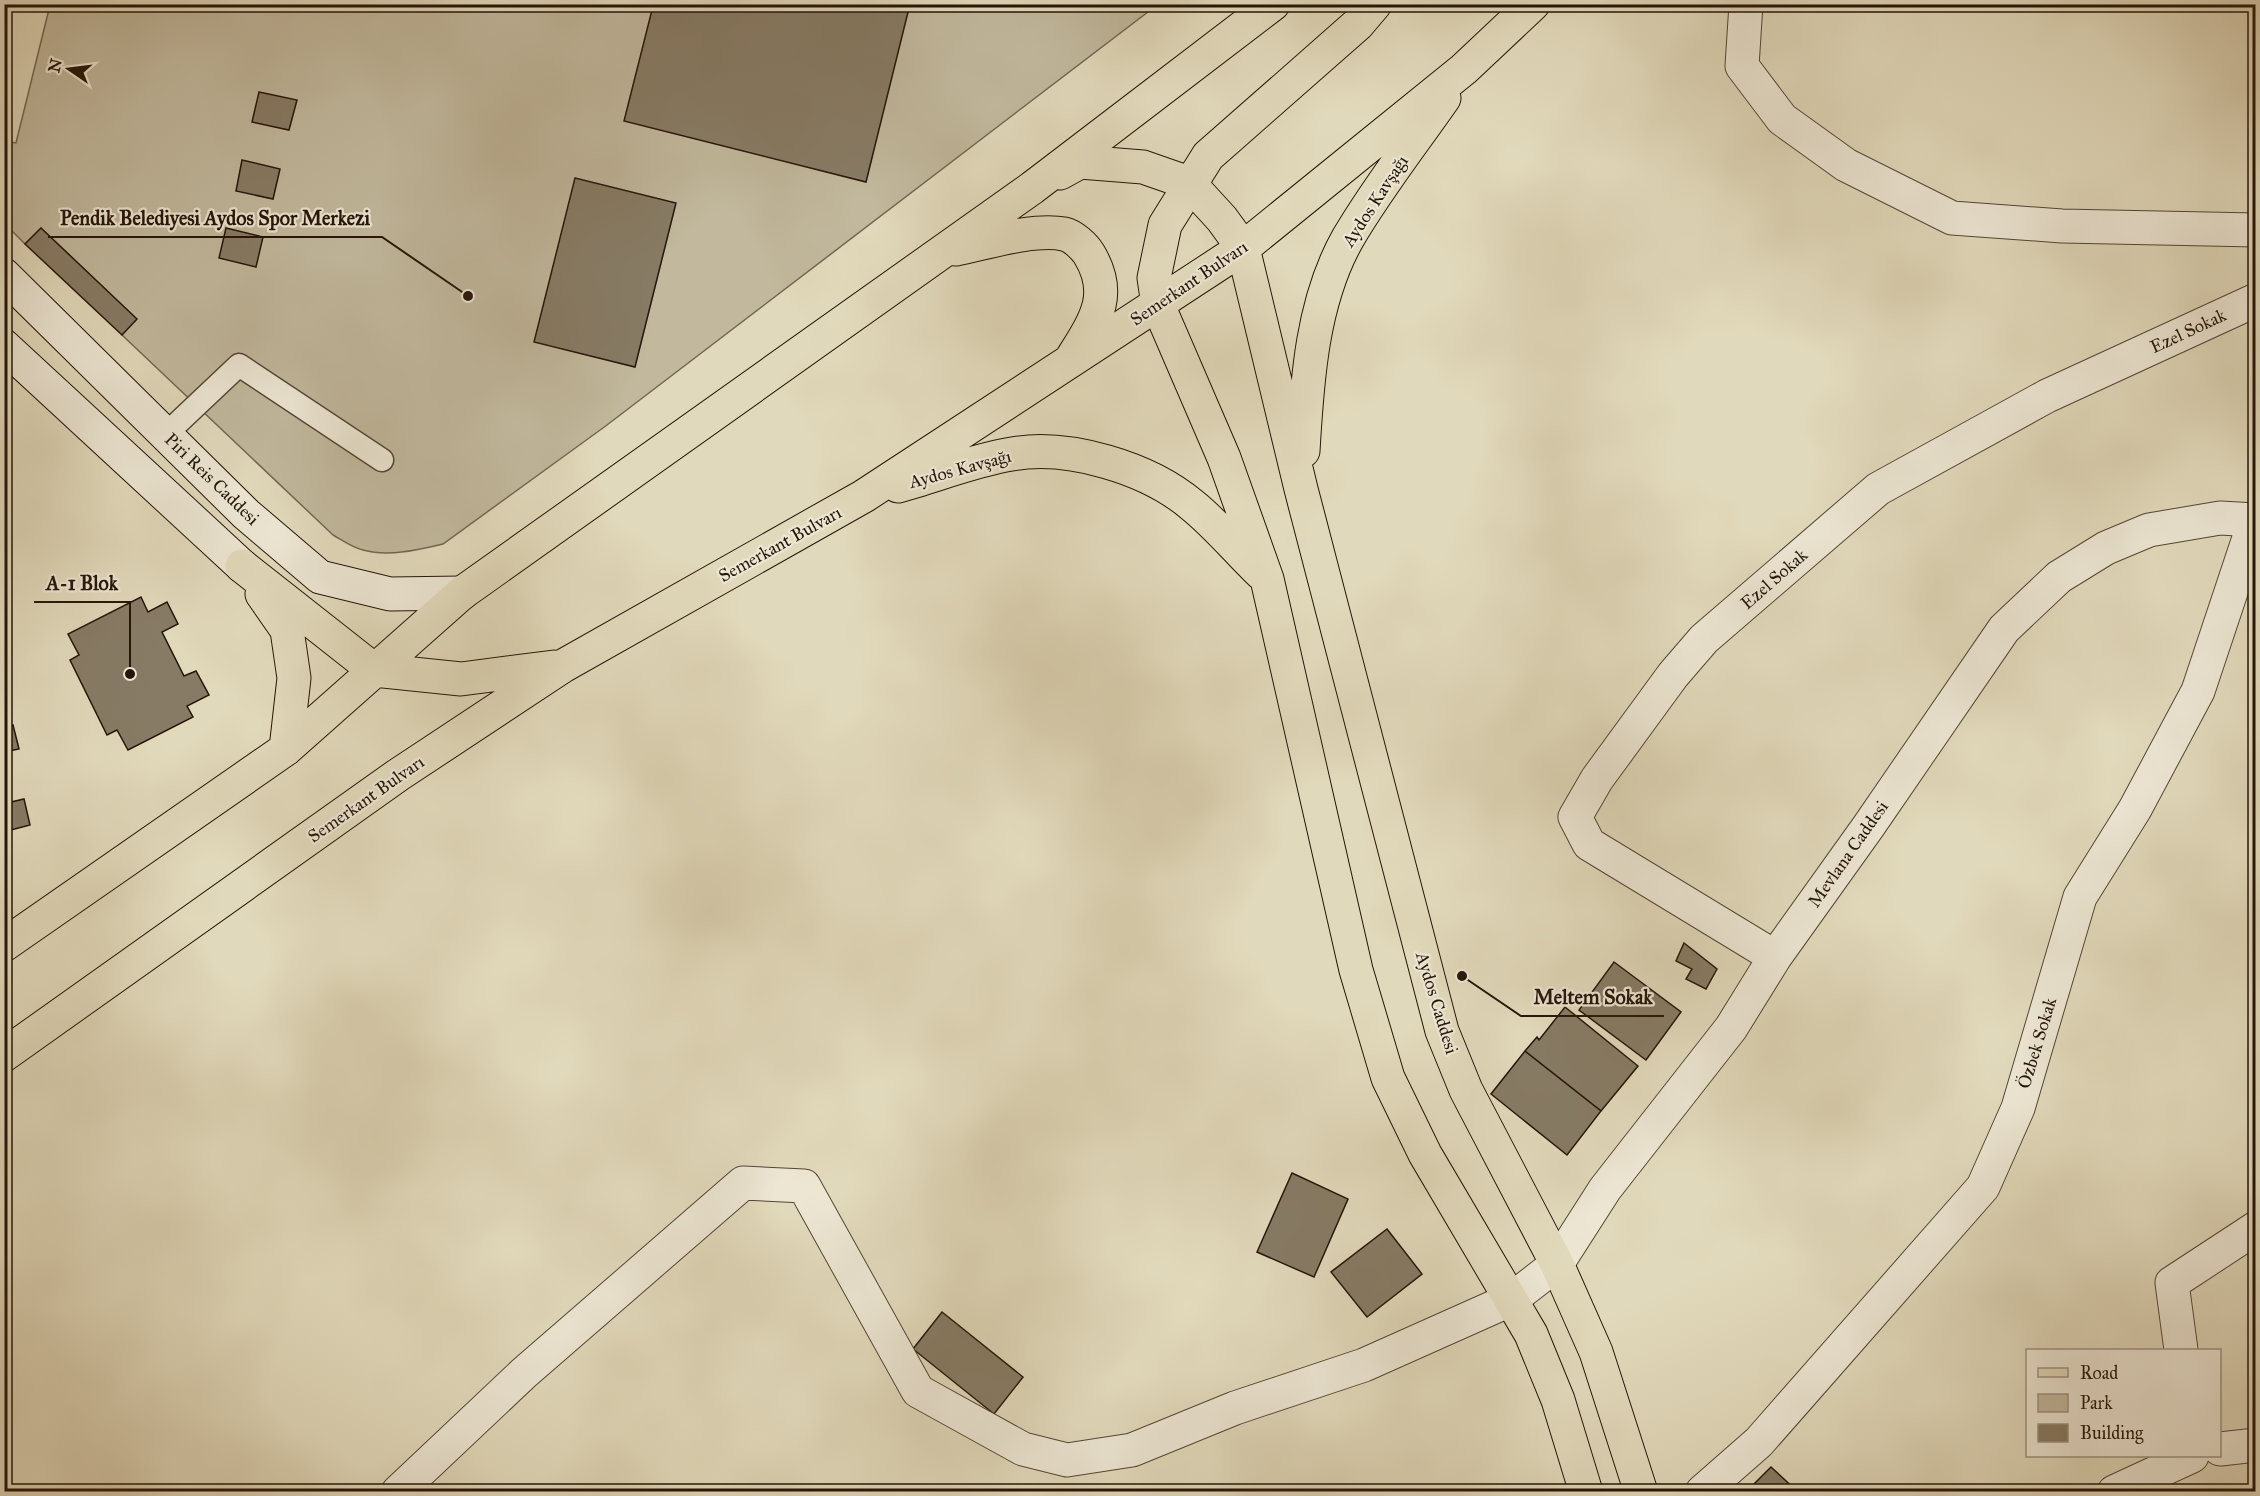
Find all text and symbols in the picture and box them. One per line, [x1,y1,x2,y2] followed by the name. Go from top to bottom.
[39,39,99,99] north arrow
[44,56,66,74] text: N
[1337,151,1414,252] street label: Aydos Kavşağı
[48,199,382,237] callout: Pendik Belediyesi Aydos Spor Merkezi
[60,206,370,231] text: Pendik Belediyesi Aydos Spor Merkezi
[1126,236,1252,330] street label: Semerkant Bulvarı
[2147,304,2230,358] street label: Ezel Sokak
[160,428,264,530] street label: Piri Reis Caddesi
[906,445,1014,494] street label: Aydos Kavşağı
[715,501,845,587] street label: Semerkant Bulvarı
[1736,544,1812,614] street label: Ezel Sokak
[34,564,130,602] callout: A-1 Blok
[44,571,119,595] text: A-1 Blok
[304,751,428,847] street label: Semerkant Bulvarı
[1803,796,1893,912] street label: Mevlana Caddesi
[1411,948,1463,1057] street label: Aydos Caddesi
[1521,978,1664,1016] callout: Meltem Sokak
[1533,985,1653,1009] text: Meltem Sokak
[2012,994,2061,1091] street label: Özbek Sokak
[2026,1349,2221,1457] legend
[2080,1362,2118,1384] text: Road
[2080,1392,2113,1414] text: Park
[2080,1422,2144,1445] text: Building

